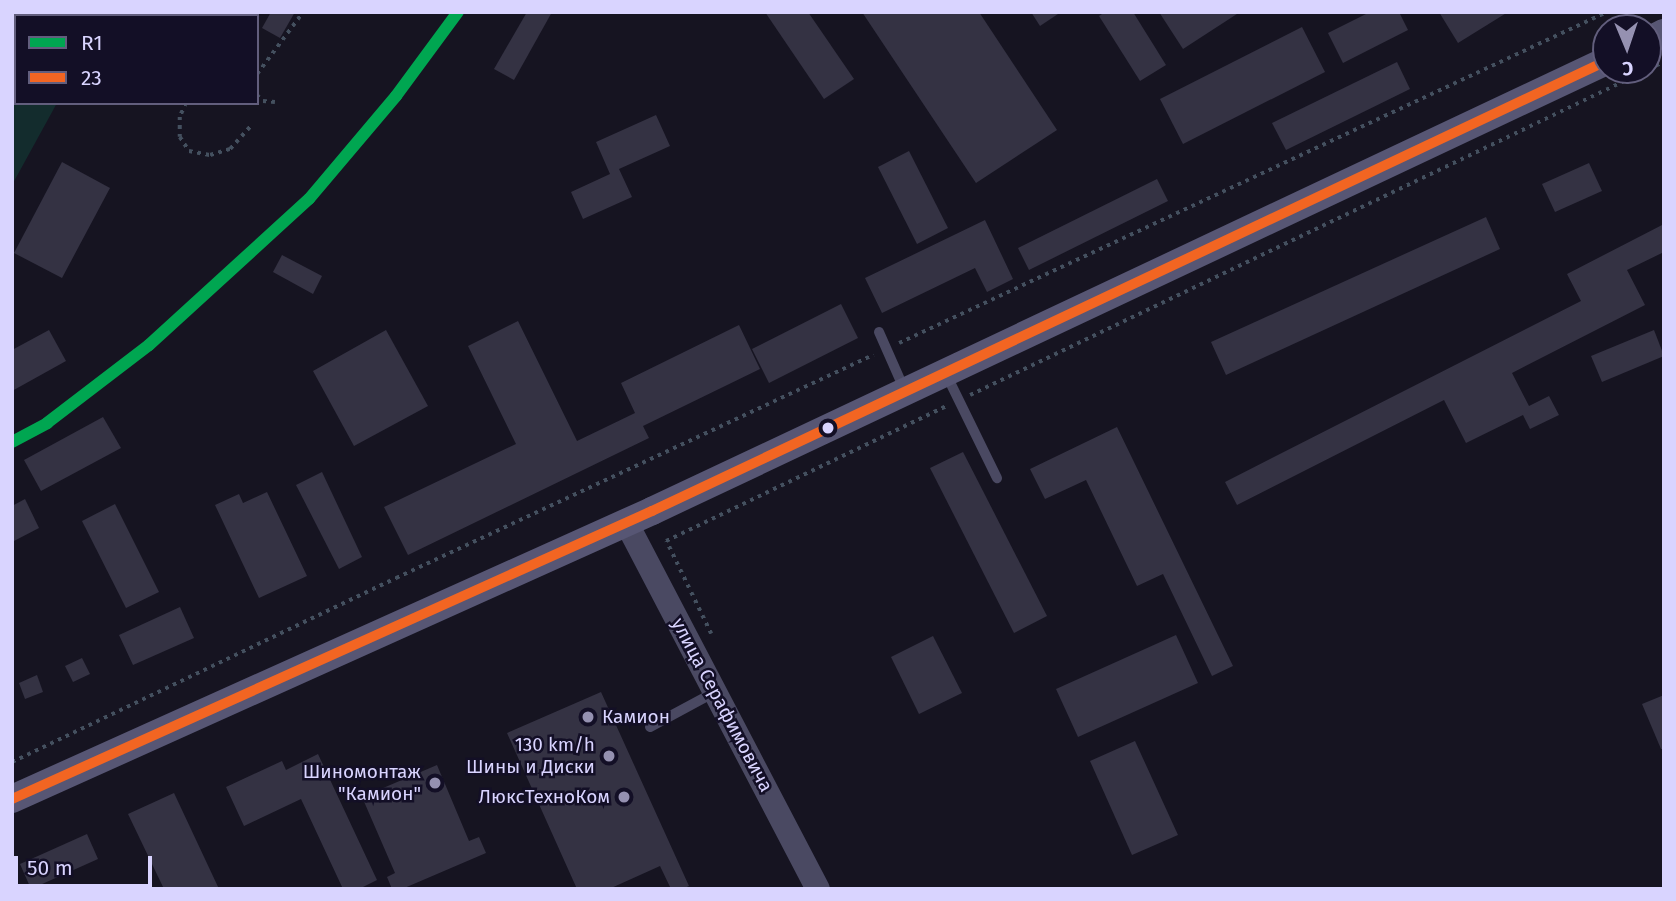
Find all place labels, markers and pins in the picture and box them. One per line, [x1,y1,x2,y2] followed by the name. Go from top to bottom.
[821,421,835,435] unlabelled marker
[602,706,670,728] place label: Камион
[580,709,596,725] marker: Камион
[466,734,595,778] place label: 130 km/h Шины и Диски
[601,748,617,764] marker: 130 km/h Шины и Диски
[303,761,421,805] place label: Шиномонтаж "Камион"
[427,775,443,791] marker: Шиномонтаж "Камион"
[478,786,610,808] place label: ЛюксТехноКом
[616,789,632,805] marker: ЛюксТехноКом

